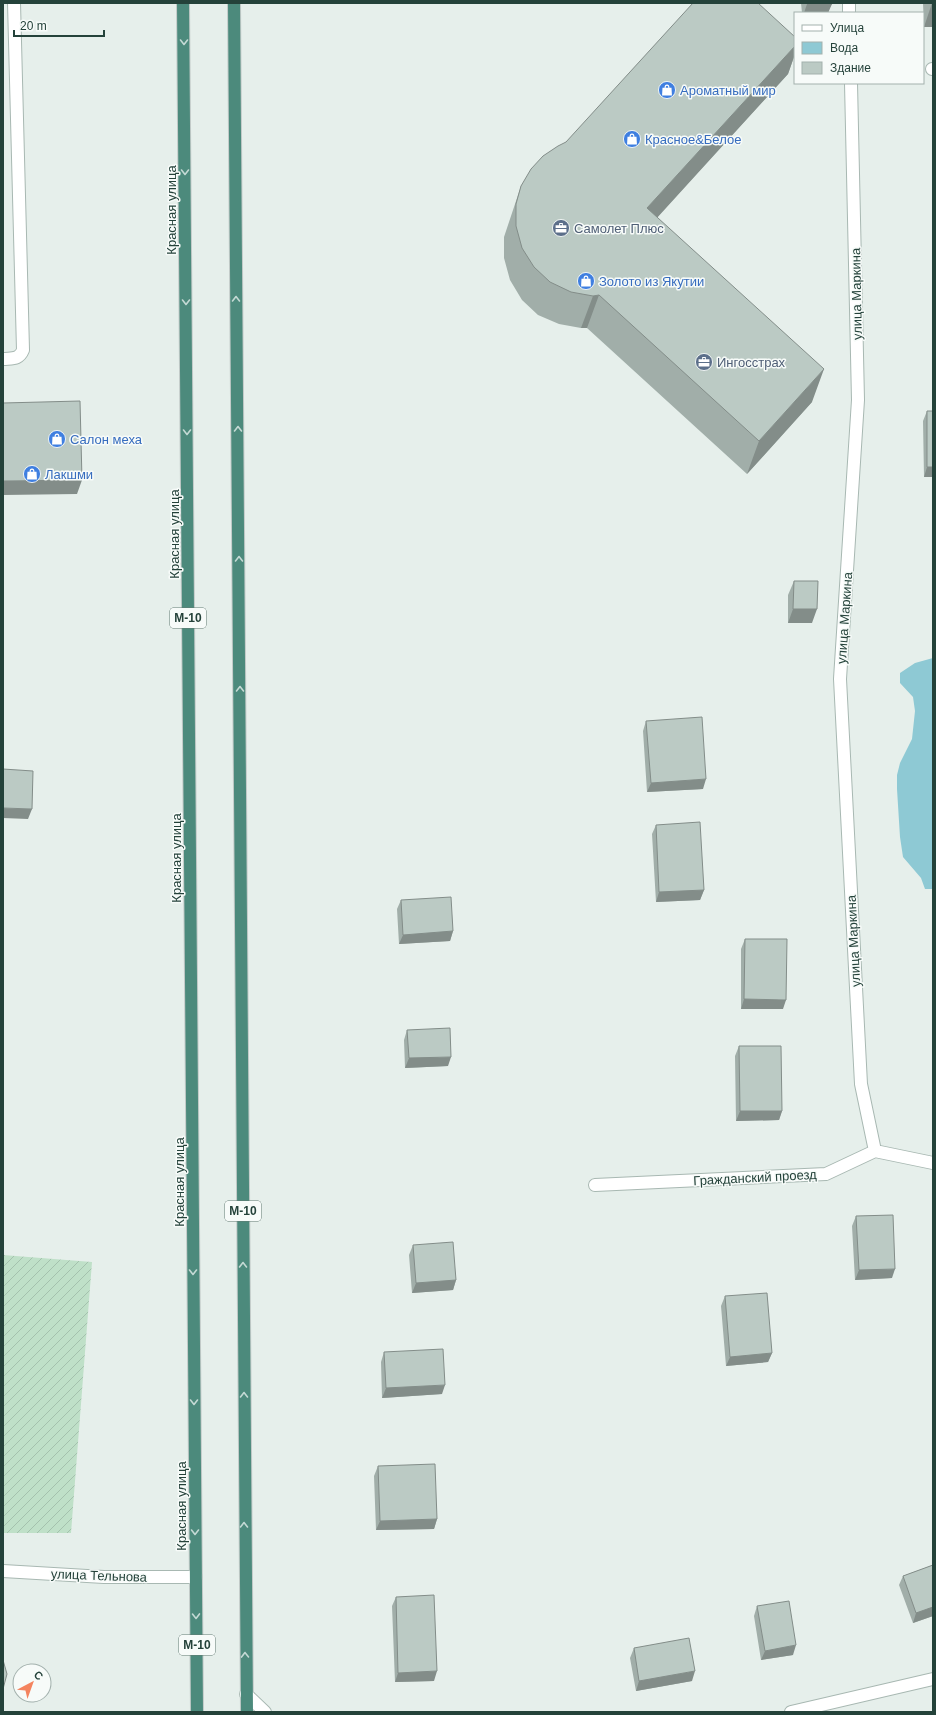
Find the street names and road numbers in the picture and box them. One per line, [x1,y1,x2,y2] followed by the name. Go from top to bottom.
[164,165,179,255] street label: Красная улица
[848,247,865,340] street label: улица Маркина
[167,489,182,579] street label: Красная улица
[834,571,855,665] street label: улица Маркина
[170,608,206,628] road number: М-10
[169,813,184,903] street label: Красная улица
[844,894,863,987] street label: улица Маркина
[172,1137,187,1227] street label: Красная улица
[693,1167,817,1188] street label: Гражданский проезд
[225,1201,261,1221] road number: М-10
[174,1461,189,1551] street label: Красная улица
[51,1566,148,1585] street label: улица Тельнова
[179,1635,215,1655] road number: М-10

